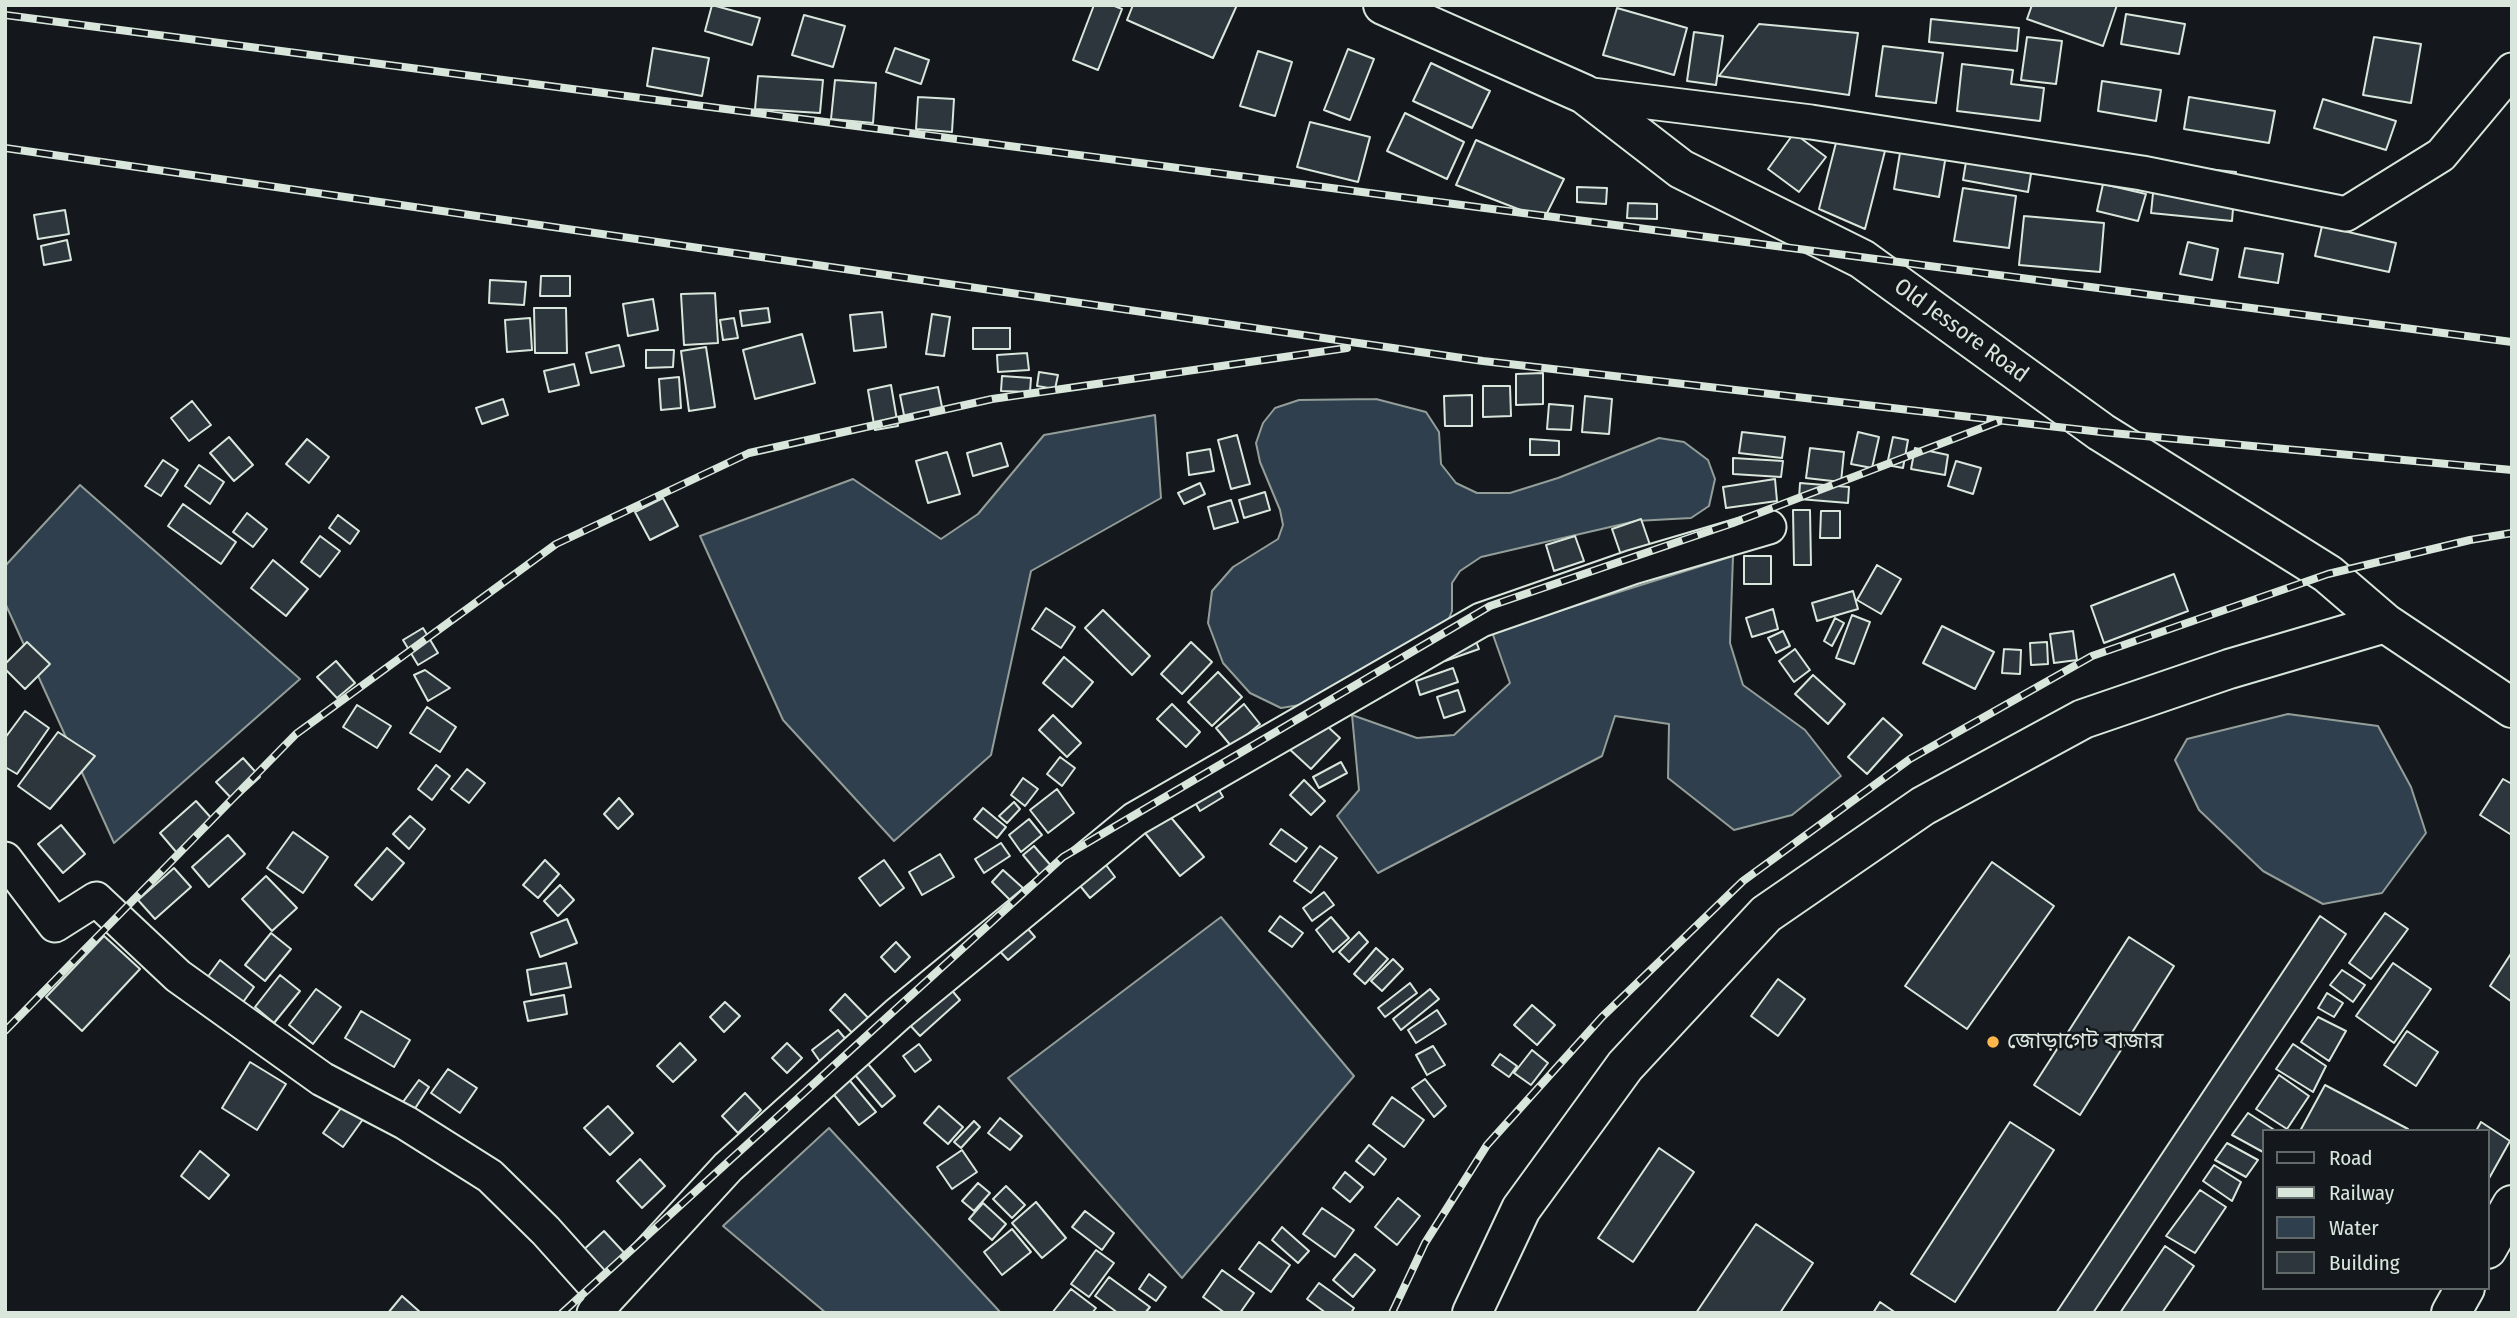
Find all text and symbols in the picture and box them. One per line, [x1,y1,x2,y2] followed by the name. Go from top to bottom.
[1889,273,2033,389] street label: Old Jessore Road
[2007,1028,2163,1056] place label: জোড়াগেট বাজার
[1985,1034,2001,1050] marker: জোড়াগেট বাজার
[2262,1129,2489,1290] legend
[2329,1145,2373,1171] text: Road
[2329,1180,2394,1206] text: Railway
[2329,1215,2379,1241] text: Water
[2329,1250,2400,1276] text: Building

